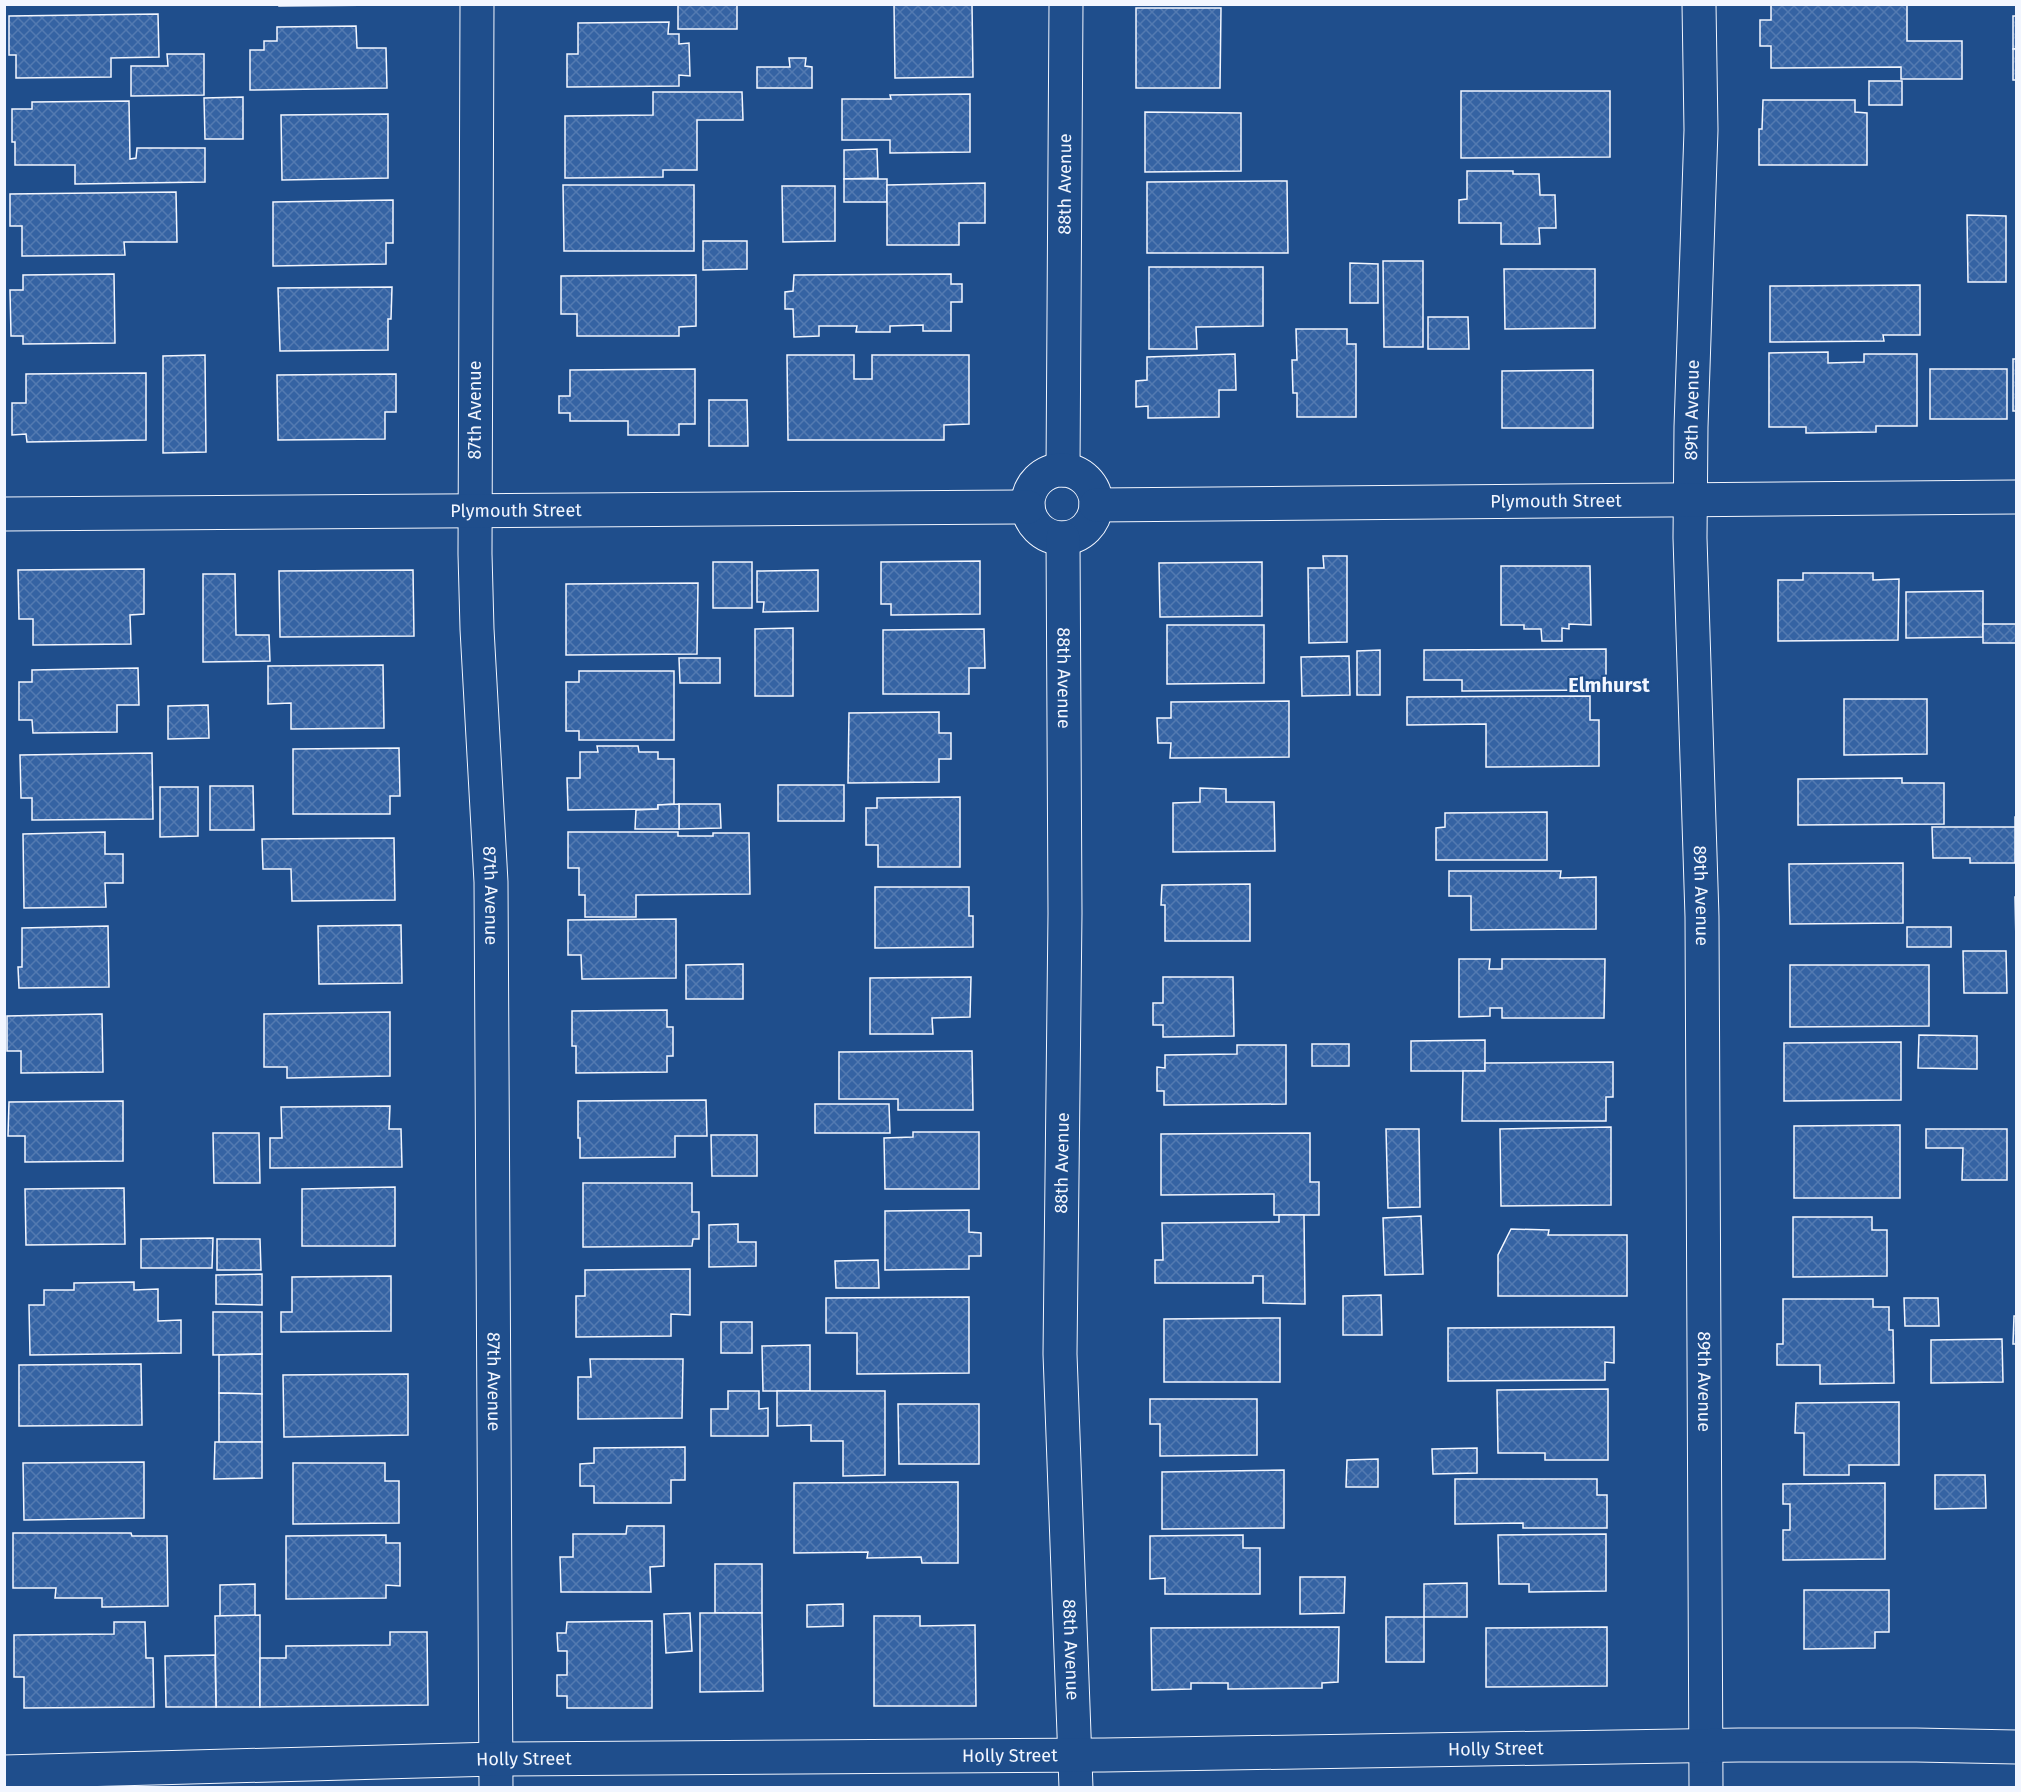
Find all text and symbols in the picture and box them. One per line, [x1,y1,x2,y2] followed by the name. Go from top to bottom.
[1054,133,1076,235] street label: 88th Avenue
[464,360,486,460] street label: 87th Avenue
[1680,360,1704,460] street label: 89th Avenue
[1490,489,1622,513] street label: Plymouth Street
[450,499,582,522] street label: Plymouth Street
[1052,627,1075,729] street label: 88th Avenue
[1568,673,1650,697] district label: Elmhurst
[478,845,502,945] street label: 87th Avenue
[1689,845,1713,946] street label: 89th Avenue
[1050,1112,1074,1214] street label: 88th Avenue
[1693,1331,1715,1432] street label: 89th Avenue
[482,1332,505,1431] street label: 87th Avenue
[1058,1599,1084,1701] street label: 88th Avenue
[1448,1737,1544,1761] street label: Holly Street
[962,1744,1058,1767] street label: Holly Street
[476,1747,572,1771] street label: Holly Street

